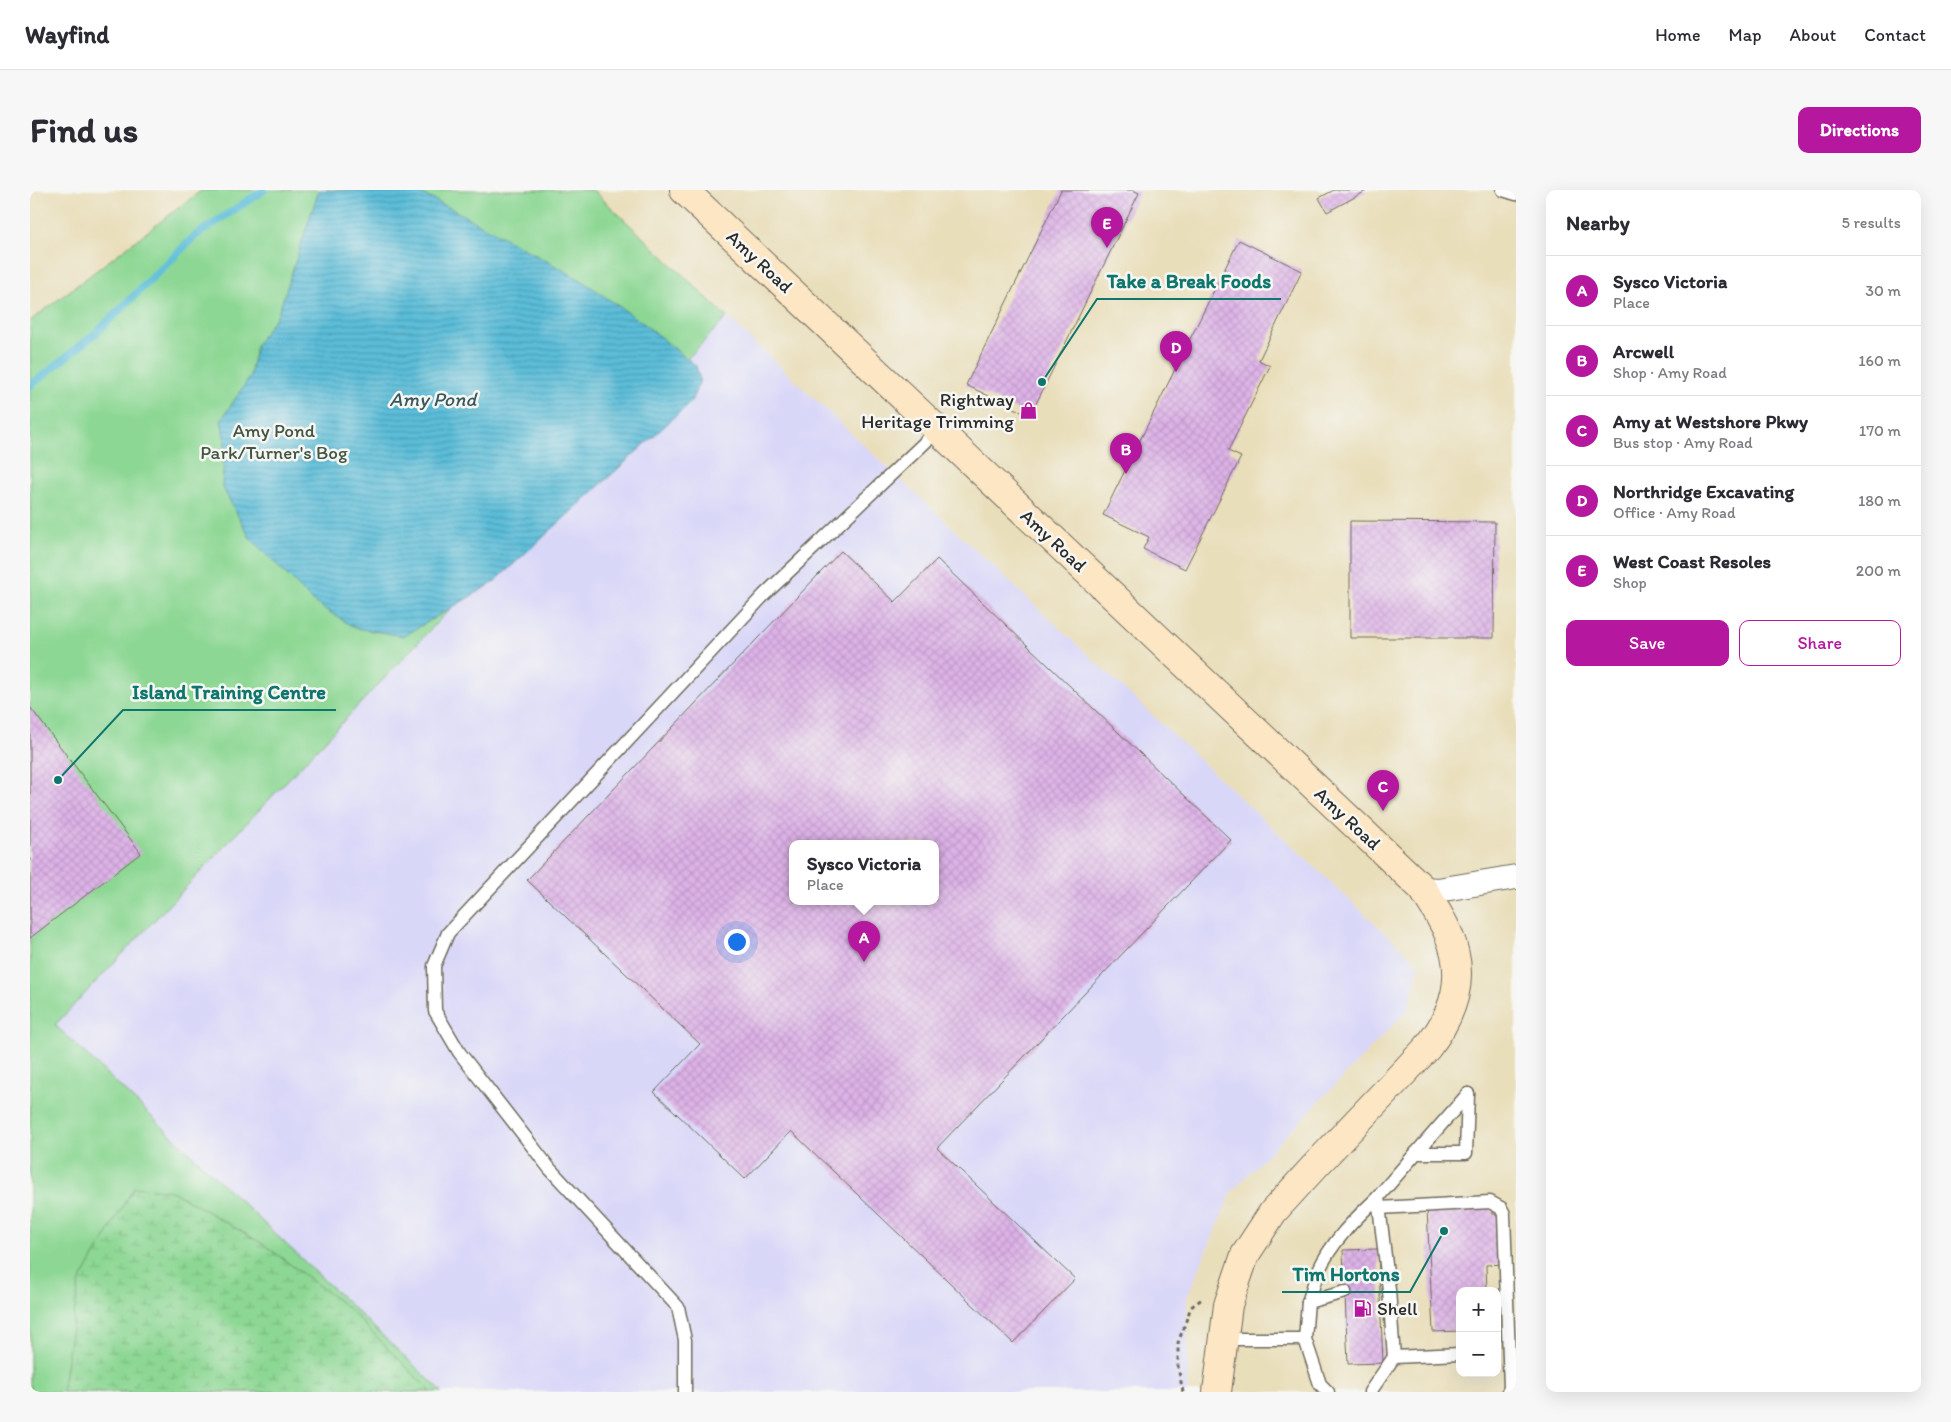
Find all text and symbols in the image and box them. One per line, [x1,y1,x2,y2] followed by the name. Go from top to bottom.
[25,20,109,49] text: Wayfind
[1655,24,1701,46] text: Home
[1729,24,1762,46] text: Map
[1790,24,1836,46] text: About
[1864,24,1926,46] text: Contact
[1798,107,1921,153] button: Directions
[30,109,138,151] text: Find us
[1091,207,1123,248] pin: E
[1566,210,1630,235] text: Nearby
[1841,213,1901,232] text: 5 results
[722,225,798,298] street label: Amy Road
[1097,264,1281,299] callout: Take a Break Foods
[1106,269,1271,293] text: Take a Break Foods
[1613,270,1727,293] text: Sysco Victoria
[1577,281,1587,300] text: A
[1865,281,1901,300] text: 30 m
[1613,293,1650,312] text: Place
[1160,331,1192,372] pin: D
[1613,340,1674,363] text: Arcwell
[1577,351,1587,370] text: B
[1858,351,1901,370] text: 160 m
[1613,363,1727,382] text: Shop · Amy Road
[390,387,478,411] water label: Amy Pond
[861,388,1014,433] place label: Rightway Heritage Trimming
[1018,400,1038,420] shop icon: Rightway Heritage Trimming
[1613,410,1808,433] text: Amy at Westshore Pkwy
[200,419,348,464] park label: Amy Pond Park/Turner's Bog
[1577,421,1587,440] text: C
[1859,421,1901,440] text: 170 m
[1110,433,1142,474] pin: B
[1613,433,1753,452] text: Bus stop · Amy Road
[1613,480,1794,503] text: Northridge Excavating
[1577,491,1587,510] text: D
[1858,491,1901,510] text: 180 m
[1613,503,1736,522] text: Office · Amy Road
[1016,504,1092,577] street label: Amy Road
[1613,550,1771,573] text: West Coast Resoles
[1578,561,1586,580] text: E
[1856,561,1901,580] text: 200 m
[1613,573,1647,592] text: Shop
[1566,620,1729,666] button: Save
[1739,620,1901,666] button: Share
[123,675,336,710] callout: Island Training Centre
[132,680,326,705] text: Island Training Centre
[1367,770,1399,811] pin: C
[1310,782,1386,855] street label: Amy Road
[789,840,939,905] popup
[807,852,921,875] text: Sysco Victoria
[807,875,844,894] text: Place
[848,921,880,962] pin: A
[724,929,750,955] your location
[1282,1257,1410,1292] callout: Tim Hortons
[1291,1262,1400,1286] text: Tim Hortons
[1456,1287,1501,1377] map controls
[1456,1287,1501,1332] button: +
[1377,1297,1418,1320] place label: Shell
[1353,1298,1373,1318] fuel station icon: Shell
[1456,1332,1501,1377] button: −

